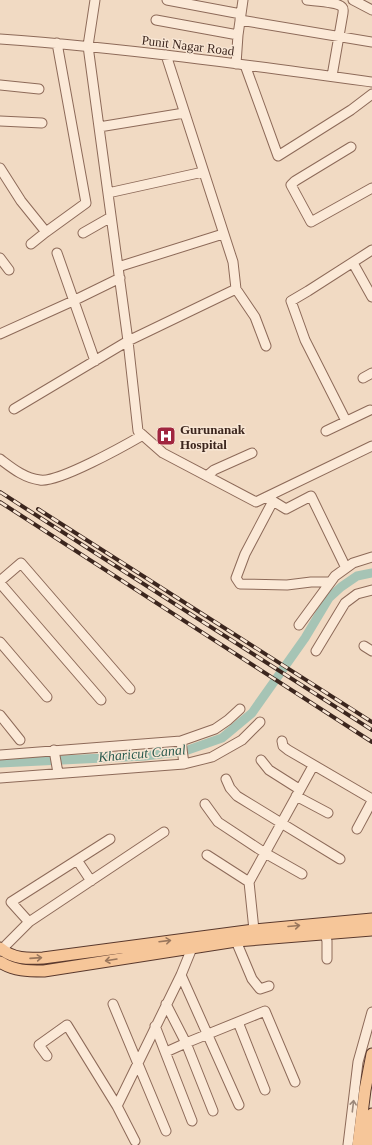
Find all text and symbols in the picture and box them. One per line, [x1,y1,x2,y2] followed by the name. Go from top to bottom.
[141,32,236,59] street label: Punit Nagar Road
[180,422,246,452] place label: Gurunanak Hospital
[155,425,177,447] hospital icon: Gurunanak Hospital
[97,742,186,765] water label: Kharicut Canal
[287,922,300,930] one-way arrow
[158,937,171,945] one-way arrow
[29,955,42,962] one-way arrow
[105,956,118,964] one-way arrow
[349,1100,357,1113] one-way arrow

